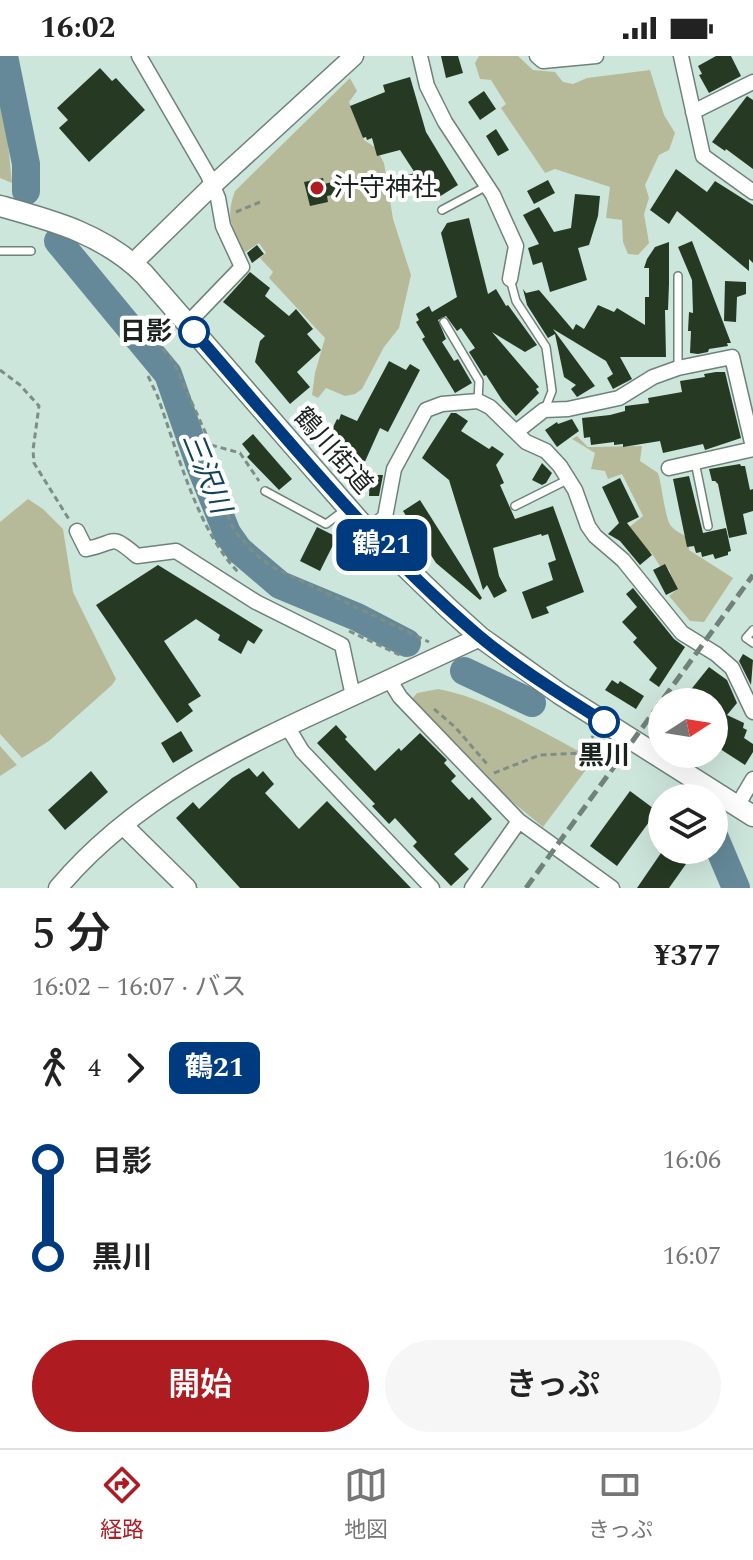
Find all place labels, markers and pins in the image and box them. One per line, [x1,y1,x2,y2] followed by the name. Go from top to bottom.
[333,168,437,208] place label: 汁守神社
[308,179,326,197] marker: 汁守神社
[120,312,172,352] place label: 日影
[179,317,209,347] marker: 日影
[589,707,619,737] marker: 黒川
[578,736,630,776] place label: 黒川

